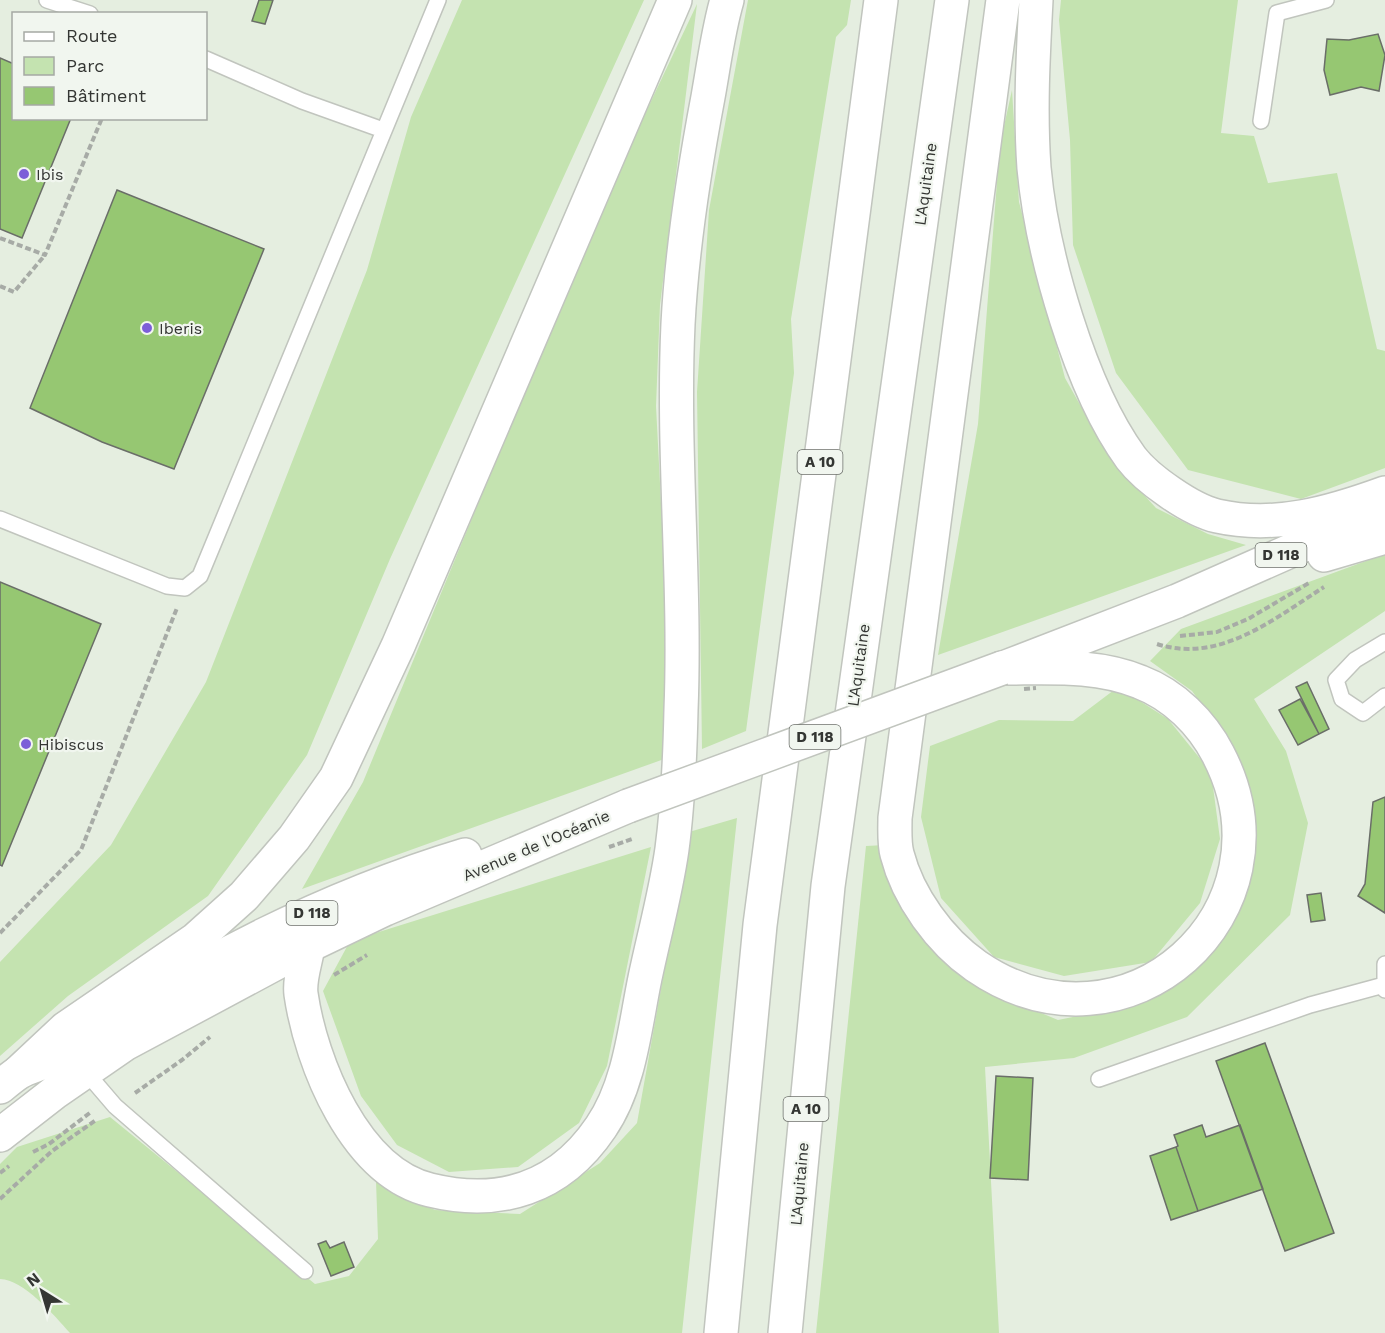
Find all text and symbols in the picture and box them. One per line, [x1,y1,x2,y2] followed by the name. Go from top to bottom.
[12,12,207,120] legend
[66,25,118,46] text: Route
[66,55,104,76] text: Parc
[66,85,146,106] text: Bâtiment
[910,141,941,227] street label: L'Aquitaine
[36,165,63,184] place label: Ibis
[17,167,31,181] marker: Ibis
[159,319,202,338] place label: Iberis
[140,321,154,335] marker: Iberis
[798,450,842,474] road number: A 10
[1256,543,1306,567] road number: D 118
[843,622,874,708] street label: L'Aquitaine
[790,725,840,749] road number: D 118
[38,735,104,754] place label: Hibiscus
[19,737,33,751] marker: Hibiscus
[460,806,612,885] street label: Avenue de l'Océanie
[286,901,338,925] road number: D 118
[784,1097,828,1121] road number: A 10
[786,1142,813,1226] street label: L'Aquitaine
[12,1261,72,1321] north arrow
[23,1268,44,1291] text: N

